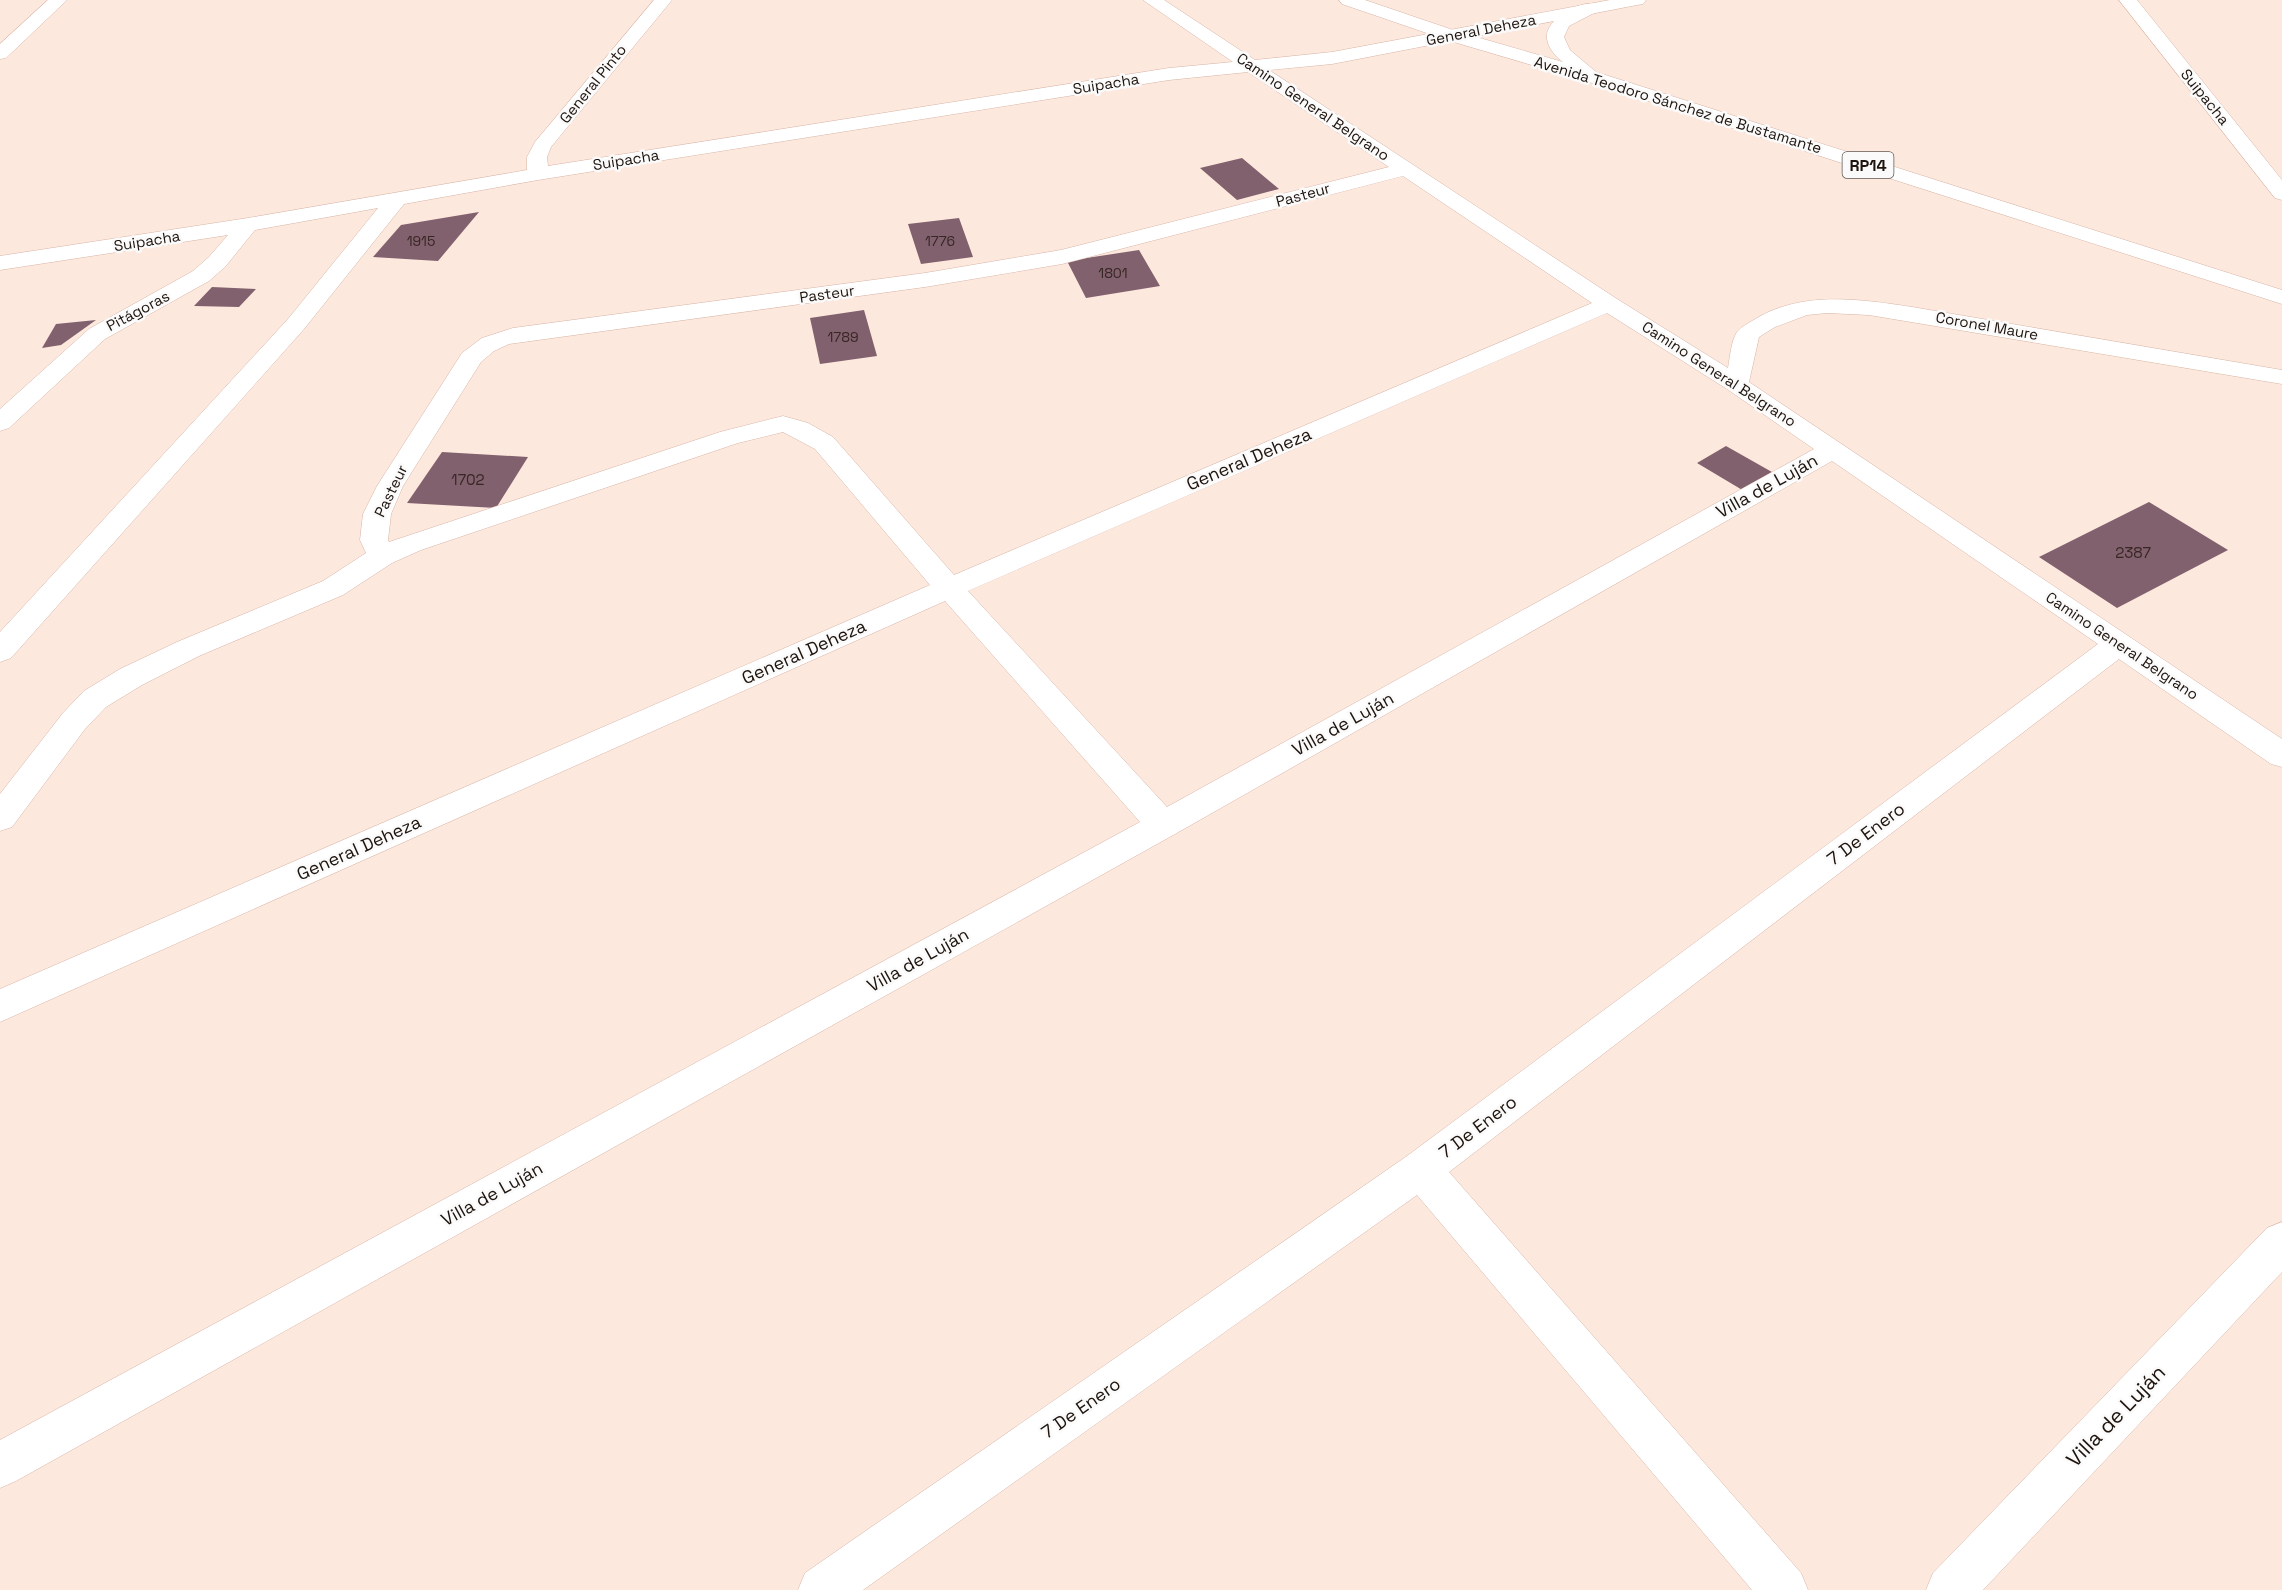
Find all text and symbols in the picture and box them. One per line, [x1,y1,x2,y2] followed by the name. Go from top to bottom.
[1424,9,1538,49] street label: General Deheza
[555,40,630,127] street label: General Pinto
[1233,48,1393,165] street label: Camino General Belgrano
[1532,52,1824,157] street label: Avenida Teodoro Sánchez de Bustamante
[2177,65,2234,129] street label: Suipacha
[1071,69,1141,98] street label: Suipacha
[591,145,661,174] street label: Suipacha
[1842,152,1894,178] road number: RP14
[1274,178,1332,211] street label: Pasteur
[112,226,182,255] street label: Suipacha
[407,232,435,250] house number: 1915
[925,232,955,250] house number: 1776
[1098,264,1128,282] house number: 1801
[798,280,856,307] street label: Pasteur
[103,286,173,335] street label: Pitágoras
[1934,307,2040,344] street label: Coronel Maure
[1639,317,1800,431] street label: Camino General Belgrano
[828,328,859,346] house number: 1789
[1183,422,1315,495] street label: General Deheza
[1712,448,1822,523] street label: Villa de Luján
[370,461,411,520] street label: Pasteur
[451,470,485,489] house number: 1702
[2115,543,2151,562] house number: 2387
[2042,587,2202,704] street label: Camino General Belgrano
[738,614,870,689] street label: General Deheza
[1288,686,1398,761] street label: Villa de Luján
[1822,797,1909,870] street label: 7 De Enero
[293,810,425,885] street label: General Deheza
[863,922,973,997] street label: Villa de Luján
[1434,1090,1521,1163] street label: 7 De Enero
[437,1156,547,1231] street label: Villa de Luján
[2060,1359,2171,1472] street label: Villa de Luján
[1037,1372,1125,1443] street label: 7 De Enero

